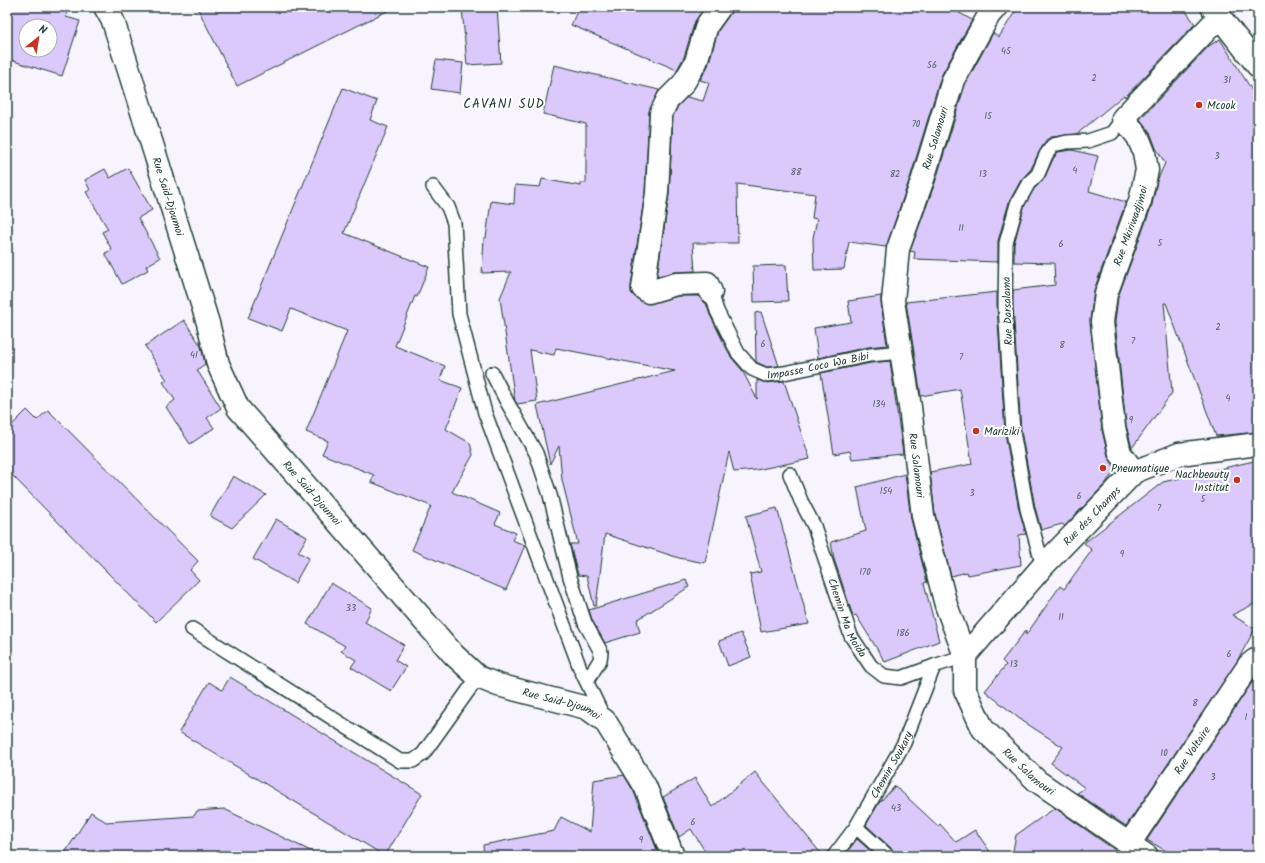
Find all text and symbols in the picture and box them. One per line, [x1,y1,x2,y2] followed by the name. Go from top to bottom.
[18,18,58,58] north arrow
[35,21,50,40] text: N
[1001,44,1012,59] house number: 45
[927,58,937,73] house number: 56
[1091,71,1097,86] house number: 2
[1223,73,1231,88] house number: 31
[463,94,545,115] district label: CAVANI SUD
[1207,97,1237,115] place label: Mcook
[1194,100,1204,110] marker: Mcook
[918,104,954,172] street label: Rue Salamouri
[984,109,993,124] house number: 15
[912,117,921,132] house number: 70
[1214,149,1220,164] house number: 3
[147,155,188,239] street label: Rue Said-Djoumoi
[1073,163,1078,178] house number: 4
[791,165,802,180] house number: 88
[890,167,900,182] house number: 82
[979,167,987,182] house number: 13
[1109,184,1153,268] street label: Rue Mkiriwadjimoi
[958,221,964,236] house number: 11
[1158,236,1164,251] house number: 5
[1058,237,1064,252] house number: 6
[998,276,1018,346] street label: Rue Darsalama
[1215,320,1221,335] house number: 2
[1131,334,1136,349] house number: 7
[760,337,766,352] house number: 6
[1059,338,1065,353] house number: 8
[766,347,871,385] street label: Impasse Coco Wa Bibi
[190,348,198,363] house number: 41
[959,350,964,365] house number: 7
[1226,391,1231,406] house number: 4
[873,397,885,412] house number: 134
[1129,413,1134,428] house number: 9
[984,423,1020,441] place label: Mariziki
[971,426,981,436] marker: Mariziki
[903,432,929,499] street label: Rue Salamouri
[278,457,345,531] street label: Rue Said-Djoumoi
[1111,460,1169,478] place label: Pneumatique
[1098,463,1108,473] marker: Pneumatique
[1175,466,1230,497] place label: Nachbeauty Institut
[1232,475,1242,485] marker: Nachbeauty Institut
[1059,482,1126,550] street label: Rue des Champs
[880,484,892,499] house number: 154
[969,486,975,501] house number: 3
[1076,489,1082,504] house number: 6
[1201,492,1207,507] house number: 5
[1157,501,1162,516] house number: 7
[1120,547,1125,562] house number: 9
[859,565,871,580] house number: 170
[822,576,871,661] street label: Chemin Ma Moida
[346,601,356,616] house number: 33
[1058,610,1064,625] house number: 11
[896,626,910,641] house number: 186
[1226,647,1232,662] house number: 6
[1010,657,1018,672] house number: 13
[520,684,605,725] street label: Rue Said-Djoumoi
[1192,696,1198,711] house number: 8
[1245,710,1248,725] house number: 1
[1170,723,1216,779] street label: Rue Voltaire
[866,728,918,802] street label: Chemin Soukary
[998,744,1059,801] street label: Rue Salamouri
[1160,746,1168,761] house number: 10
[1210,770,1216,785] house number: 3
[891,801,901,816] house number: 43
[690,815,696,830] house number: 6
[639,833,644,848] house number: 9

